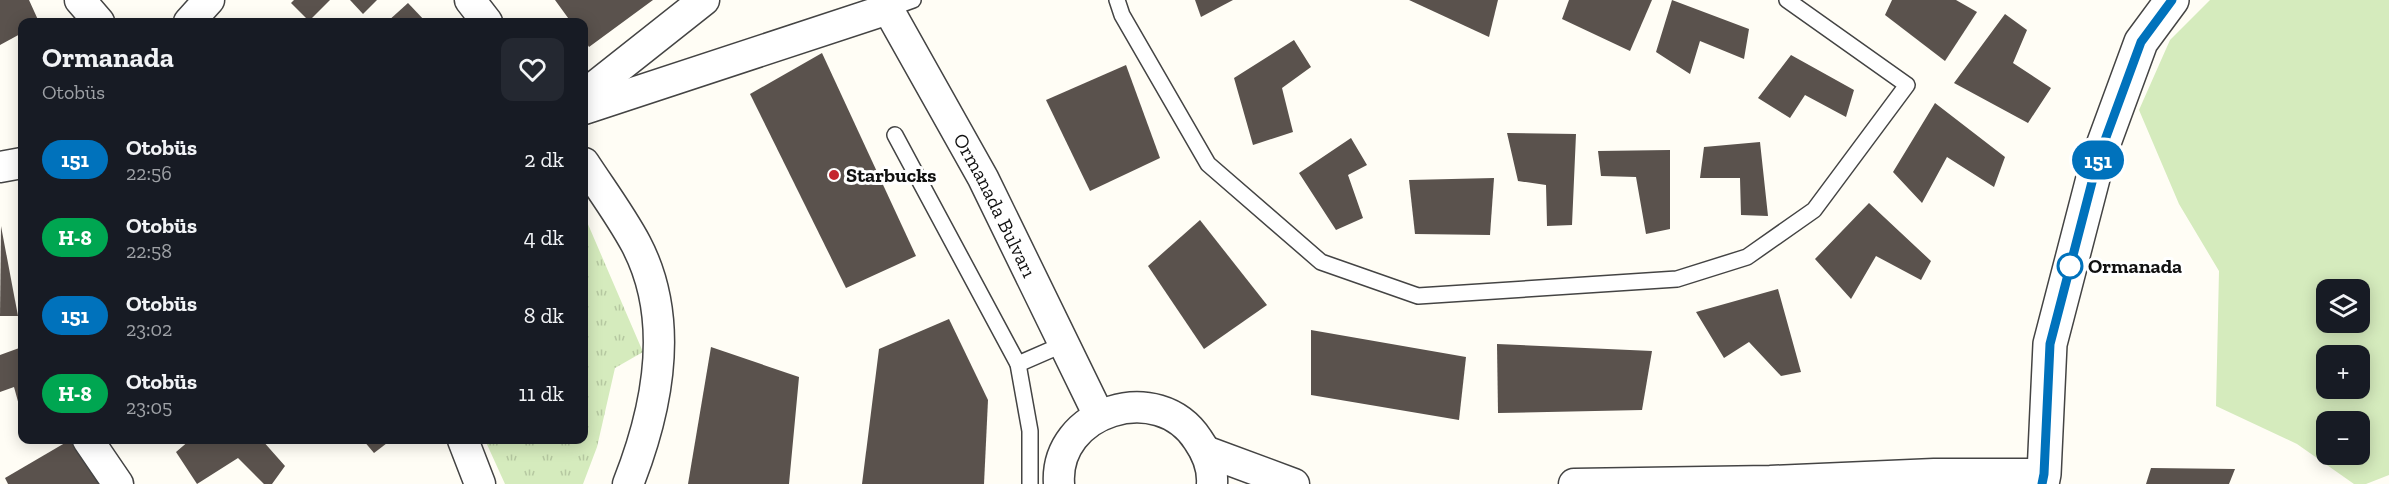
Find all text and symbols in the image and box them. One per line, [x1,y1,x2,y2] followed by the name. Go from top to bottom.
[501,38,564,101] button: heart
[42,41,174,74] text: Ormanada
[42,80,105,104] text: Otobüs
[948,129,1042,282] street label: Ormanada Bulvarı
[126,134,197,161] text: Otobüs
[2064,140,2132,180] line badge: 151
[524,146,564,173] text: 2 dk
[61,147,89,172] text: 151
[2084,148,2112,173] text: 151
[126,161,172,185] text: 22:56
[846,163,936,187] place label: Starbucks
[827,168,841,182] marker: Starbucks
[126,212,197,239] text: Otobüs
[524,224,564,251] text: 4 dk
[58,225,92,250] text: H-8
[126,239,172,263] text: 22:58
[2057,253,2083,279] marker: Ormanada
[2088,254,2182,278] place label: Ormanada
[2316,279,2370,465] map controls
[2316,279,2370,333] button: layers
[126,290,197,317] text: Otobüs
[524,302,564,329] text: 8 dk
[61,303,89,328] text: 151
[126,317,172,341] text: 23:02
[2316,345,2370,399] button: +
[126,368,197,395] text: Otobüs
[519,380,564,407] text: 11 dk
[58,381,92,406] text: H-8
[126,395,172,419] text: 23:05
[2316,411,2370,465] button: −

